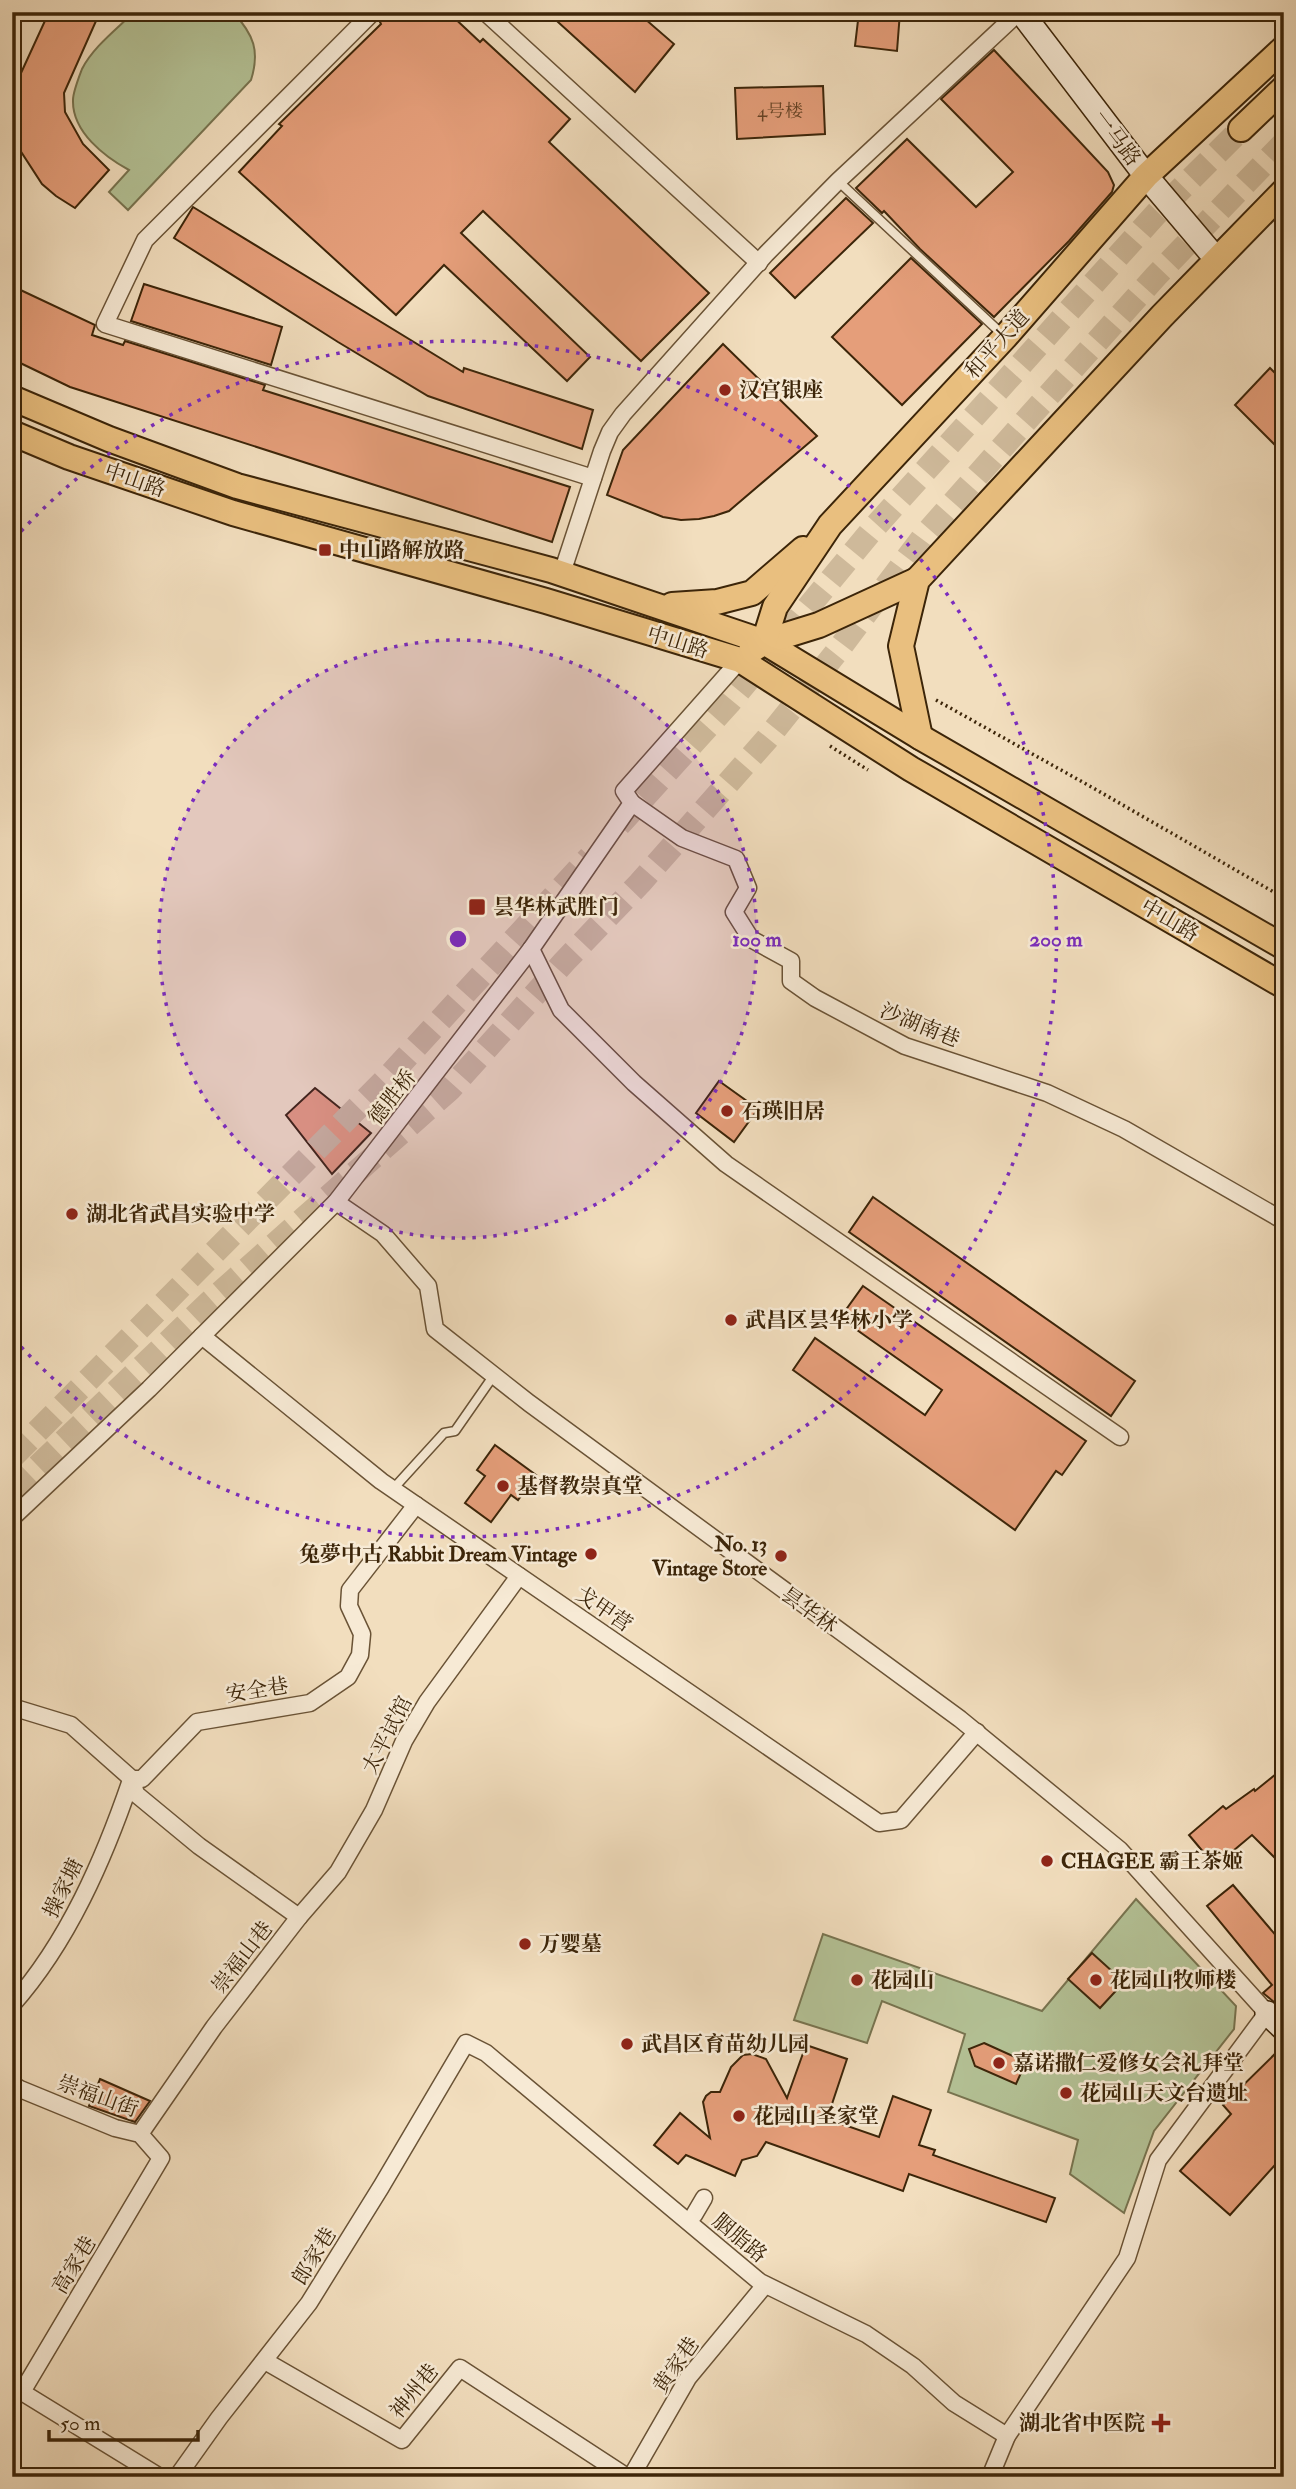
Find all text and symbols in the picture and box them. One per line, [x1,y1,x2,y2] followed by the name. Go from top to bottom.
[757,100,803,123] house number: 4号楼
[1087,105,1146,172] street label: 一马路
[959,304,1036,385] street label: 和平大道
[739,377,823,404] place label: 汉宫银座
[717,382,733,398] marker: 汉宫银座
[101,457,169,503] street label: 中山路
[339,537,465,564] place label: 中山路解放路
[317,542,333,558] marker: 中山路解放路
[644,620,712,665] street label: 中山路
[1136,893,1204,948] street label: 中山路
[493,894,619,921] place label: 昙华林武胜门
[467,897,487,917] marker: 昙华林武胜门
[732,926,783,953] text: 100 m
[1030,926,1083,953] text: 200 m
[446,927,470,951] centre of rings
[876,997,964,1054] street label: 沙湖南巷
[362,1064,422,1130] street label: 德胜桥
[741,1098,825,1125] place label: 石瑛旧居
[719,1103,735,1119] marker: 石瑛旧居
[86,1201,275,1228] place label: 湖北省武昌实验中学
[64,1206,80,1222] marker: 湖北省武昌实验中学
[745,1307,913,1334] place label: 武昌区昙华林小学
[723,1312,739,1328] marker: 武昌区昙华林小学
[517,1473,643,1500] place label: 基督教崇真堂
[495,1478,511,1494] marker: 基督教崇真堂
[651,1531,767,1582] place label: No. 13 Vintage Store
[299,1541,577,1568] place label: 兔夢中古 Rabbit Dream Vintage
[583,1546,599,1562] marker: 兔夢中古 Rabbit Dream Vintage
[773,1548,789,1564] marker: No. 13 Vintage Store
[570,1581,637,1638] street label: 戈甲营
[775,1581,842,1640] street label: 昙华林
[224,1672,290,1709] street label: 安全巷
[356,1692,419,1779] street label: 太平试馆
[1061,1848,1243,1875] place label: CHAGEE 霸王茶姬
[1039,1853,1055,1869] marker: CHAGEE 霸王茶姬
[38,1854,89,1922] street label: 操家塘
[206,1916,279,1999] street label: 崇福山巷
[539,1931,602,1958] place label: 万婴墓
[517,1936,533,1952] marker: 万婴墓
[871,1967,934,1994] place label: 花园山
[1110,1967,1236,1994] place label: 花园山牧师楼
[849,1972,865,1988] marker: 花园山
[1088,1972,1104,1988] marker: 花园山牧师楼
[641,2031,809,2058] place label: 武昌区育苗幼儿园
[619,2036,635,2052] marker: 武昌区育苗幼儿园
[1013,2050,1244,2077] place label: 嘉诺撒仁爱修女会礼拜堂
[991,2055,1007,2071] marker: 嘉诺撒仁爱修女会礼拜堂
[54,2069,142,2124] street label: 崇福山街
[1080,2080,1248,2107] place label: 花园山天文台遗址
[1058,2085,1074,2101] marker: 花园山天文台遗址
[753,2103,879,2130] place label: 花园山圣家堂
[731,2108,747,2124] marker: 花园山圣家堂
[707,2208,772,2269] street label: 胭脂路
[286,2222,343,2290] street label: 郎家巷
[47,2231,102,2299] street label: 高家巷
[647,2332,706,2399] street label: 黄家巷
[384,2358,445,2424] street label: 神州巷
[49,2398,198,2442] scale bar
[60,2410,101,2437] text: 50 m
[1019,2410,1145,2437] place label: 湖北省中医院
[1151,2413,1171,2433] marker: 湖北省中医院

